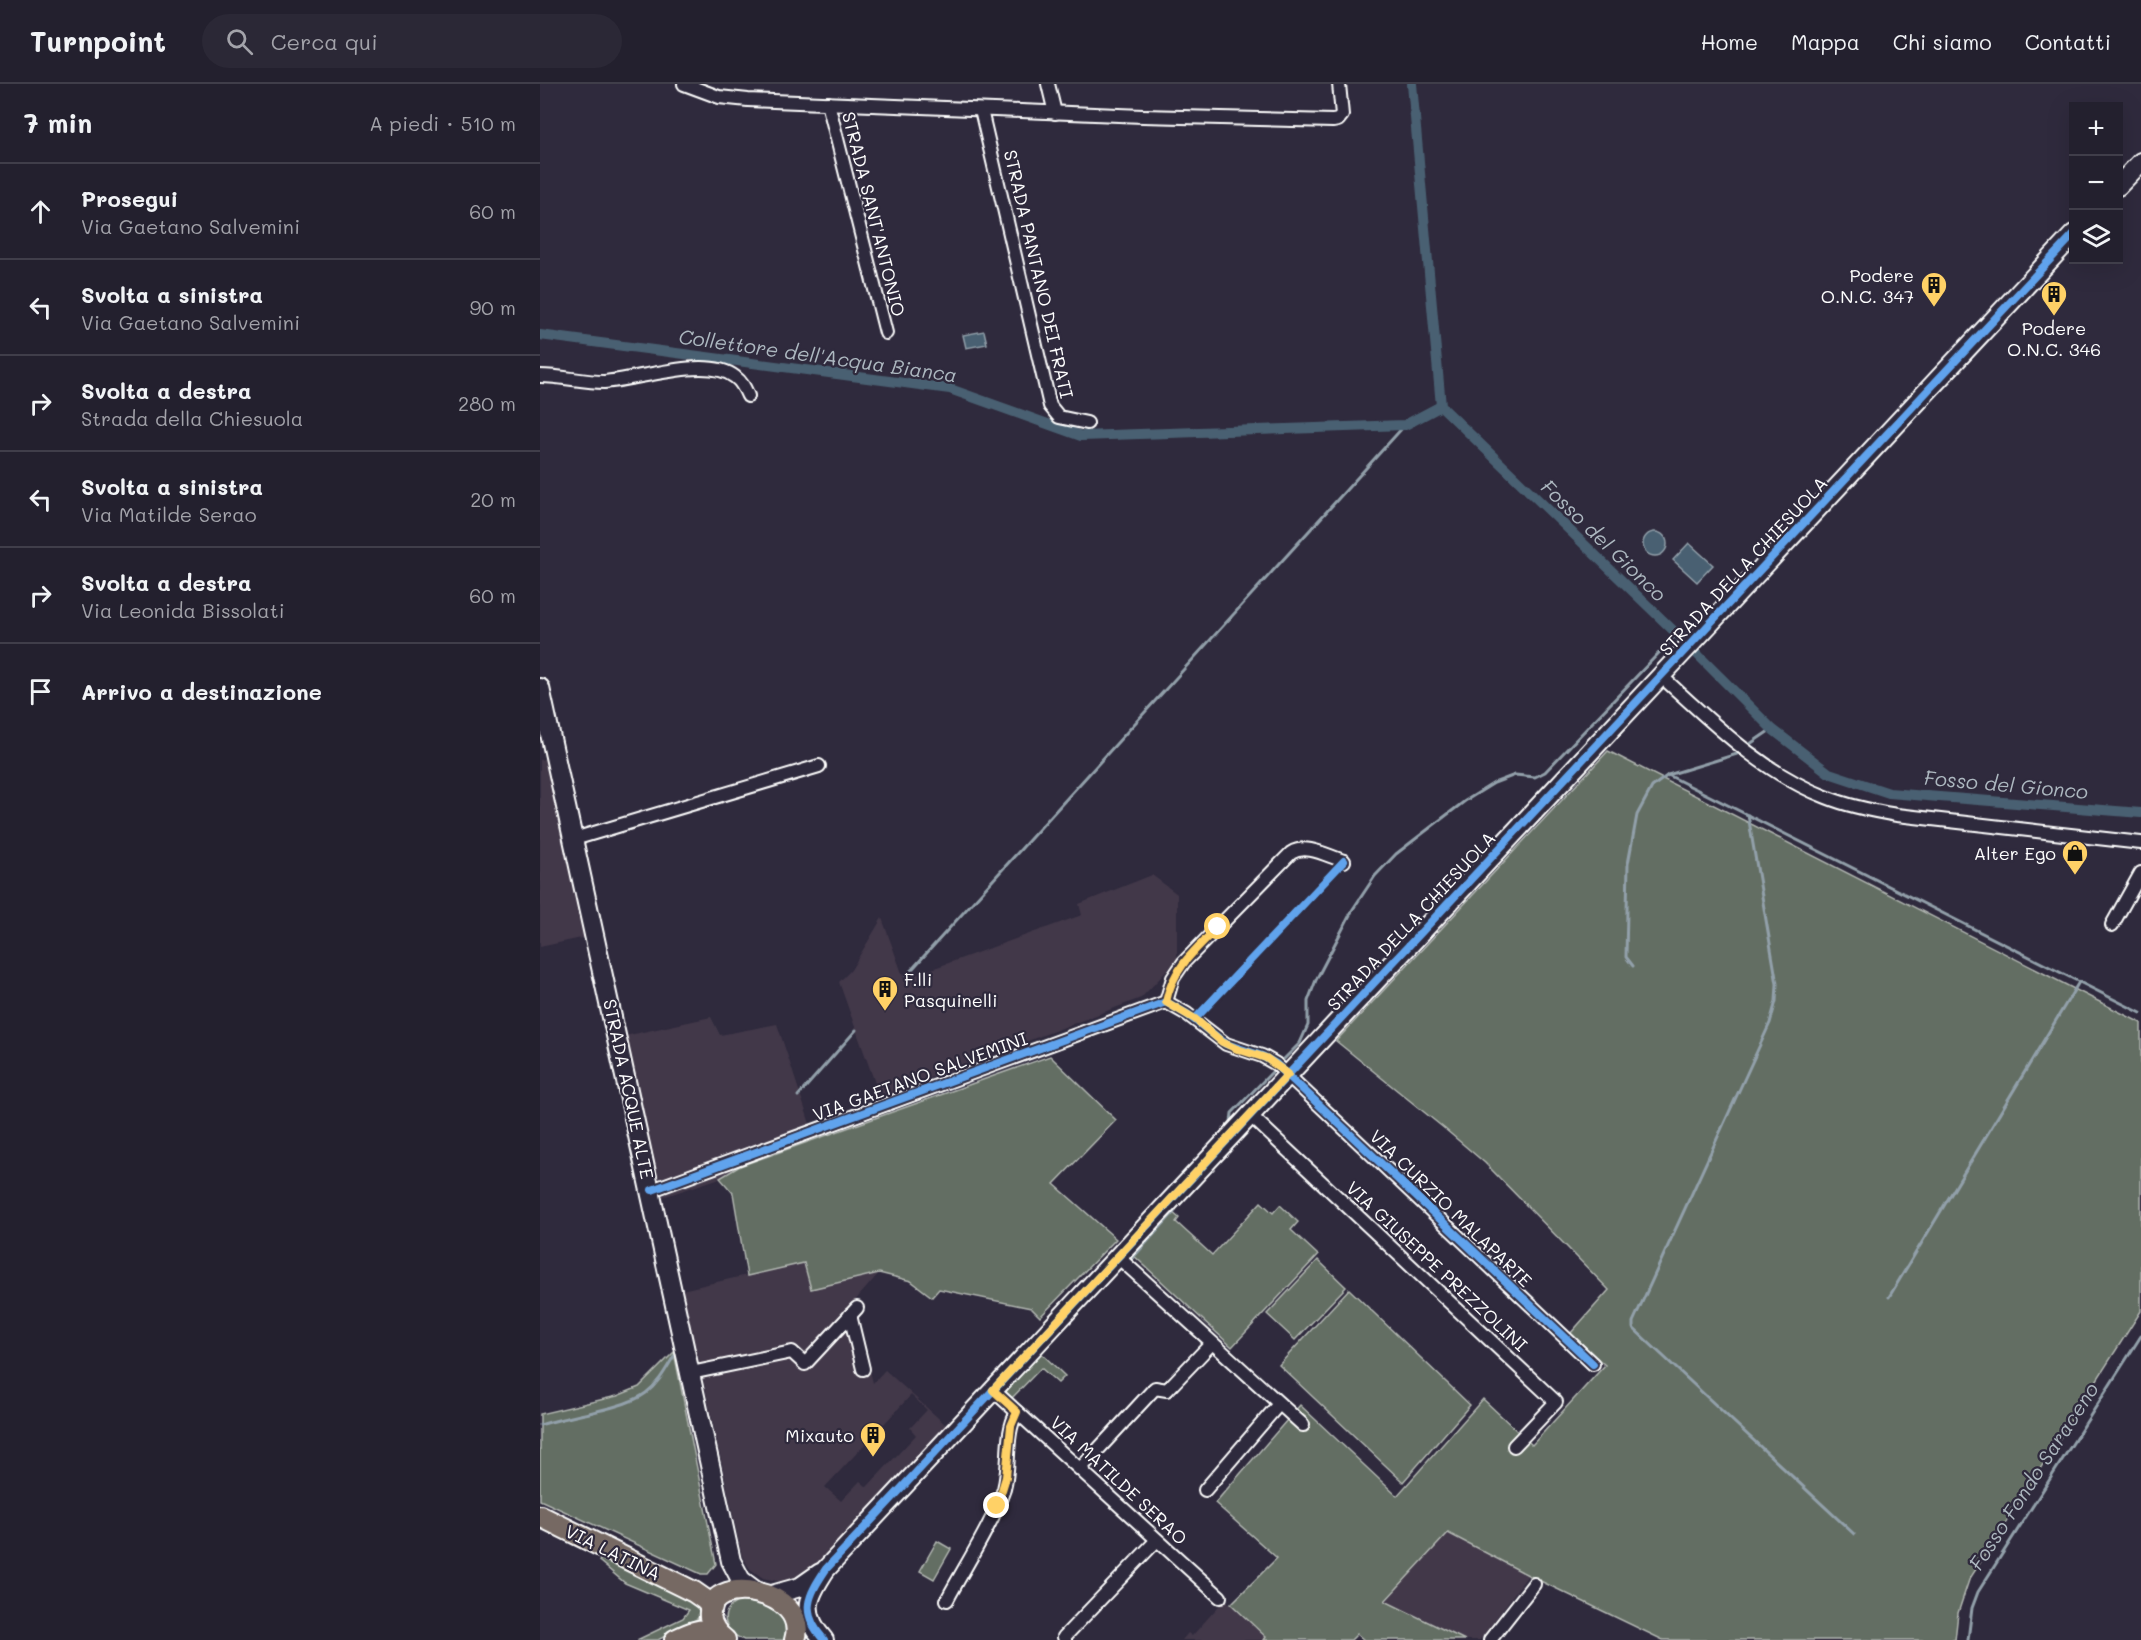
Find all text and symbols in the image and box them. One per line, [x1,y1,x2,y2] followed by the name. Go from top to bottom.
[202,14,622,68] search box
[30,23,166,59] text: Turnpoint
[223,25,256,58] icon: search
[271,27,378,56] text: Cerca qui
[1701,28,1758,55] text: Home
[1791,28,1860,55] text: Mappa
[1893,28,1992,55] text: Chi siamo
[2025,28,2111,55] text: Contatti
[2069,102,2123,264] map controls
[2069,102,2123,156] button: +
[24,106,92,140] text: 7 min
[837,109,911,319] street label: STRADA SANT'ANTONIO
[369,110,516,136] text: A piedi · 510 m
[999,148,1079,401] street label: STRADA PANTANO DEI FRATI
[2069,156,2123,210] button: −
[81,184,178,213] text: Prosegui
[24,195,57,228] icon: ahead
[469,198,516,224] text: 60 m
[2069,210,2123,264] button: layers
[81,213,300,239] text: Via Gaetano Salvemini
[1821,263,1914,308] place label: Podere O.N.C. 347
[1919,270,1949,308] building icon: Podere O.N.C. 347
[2039,279,2069,317] building icon: Podere O.N.C. 346
[81,280,263,309] text: Svolta a sinistra
[24,291,57,324] icon: left
[470,294,516,320] text: 90 m
[81,309,300,335] text: Via Gaetano Salvemini
[2007,316,2101,361] place label: Podere O.N.C. 346
[677,323,959,387] water label: Collettore dell'Acqua Bianca
[81,376,251,405] text: Svolta a destra
[24,387,57,420] icon: right
[458,390,516,416] text: 280 m
[81,405,303,431] text: Strada della Chiesuola
[1653,471,1833,661] street label: STRADA DELLA CHIESUOLA
[81,472,263,501] text: Svolta a sinistra
[1536,473,1672,607] water label: Fosso del Gionco
[24,483,57,516] icon: left
[470,486,516,512] text: 20 m
[81,501,257,527] text: Via Matilde Serao
[81,568,251,597] text: Svolta a destra
[24,579,57,612] icon: right
[469,582,516,608] text: 60 m
[81,597,285,623] text: Via Leonida Bissolati
[24,675,57,708] icon: arrive
[81,677,322,706] text: Arrivo a destinazione
[1923,764,2089,804] water label: Fosso del Gionco
[1321,826,1501,1016] street label: STRADA DELLA CHIESUOLA
[2060,838,2090,876] shop icon: Alter Ego
[1974,841,2056,865] place label: Alter Ego
[1204,913,1230,939] route start
[904,967,998,1012] place label: F.lli Pasquinelli
[870,974,900,1012] building icon: F.lli Pasquinelli
[598,997,660,1181] street label: STRADA ACQUE ALTE
[809,1026,1031,1126] street label: VIA GAETANO SALVEMINI
[1365,1124,1537,1292] street label: VIA CURZIO MALAPARTE
[1341,1176,1533,1356] street label: VIA GIUSEPPE PREZZOLINI
[1962,1377,2104,1575] water label: Fosso Fondo Saraceno
[1045,1410,1193,1550] street label: VIA MATILDE SERAO
[858,1420,888,1458] building icon: Mixauto
[785,1423,854,1447] place label: Mixauto
[983,1492,1009,1518] route end
[561,1519,665,1585] street label: VIA LATINA

